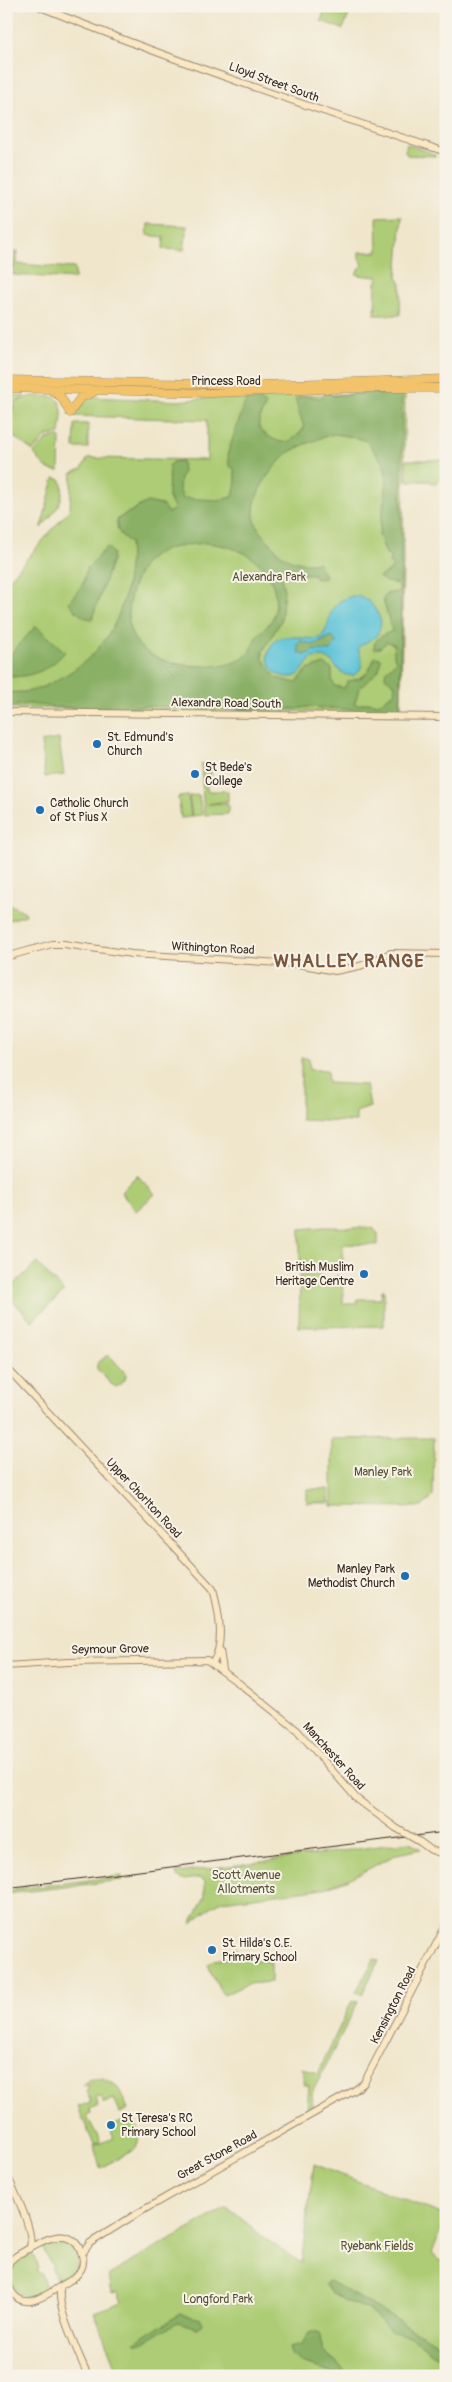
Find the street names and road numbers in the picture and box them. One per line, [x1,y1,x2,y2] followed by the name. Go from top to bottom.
[227,59,321,106] street label: Lloyd Street South
[191,374,261,389] street label: Princess Road
[171,695,282,712] street label: Alexandra Road South
[171,939,255,958] street label: Withington Road
[103,1455,185,1542] street label: Upper Chorlton Road
[71,1641,149,1658] street label: Seymour Grove
[299,1719,368,1793] street label: Manchester Road
[367,1964,419,2047] street label: Kensington Road
[175,2127,260,2184] street label: Great Stone Road

